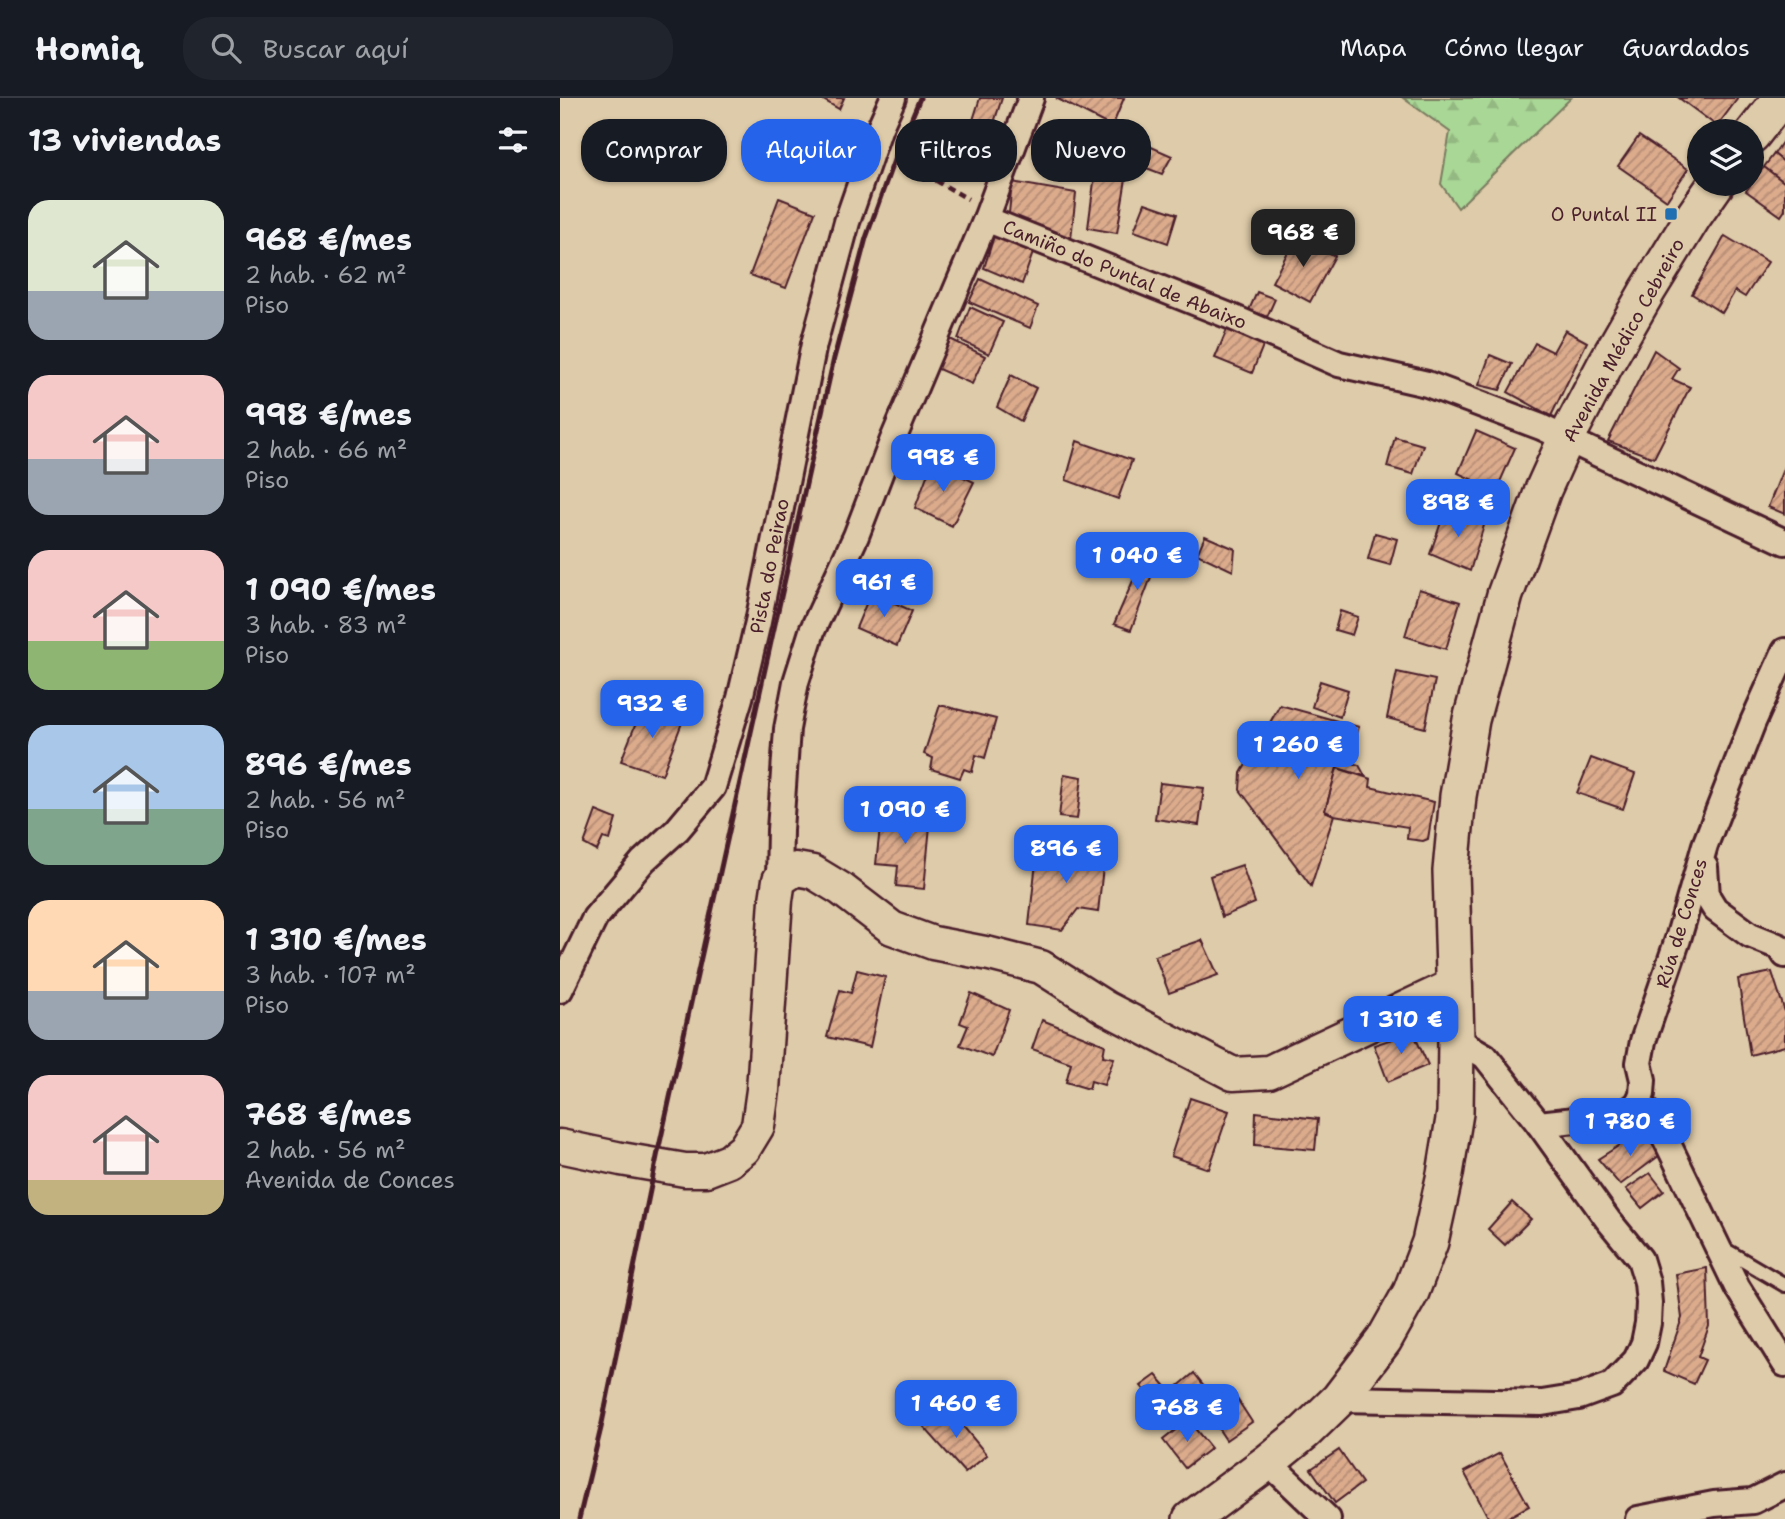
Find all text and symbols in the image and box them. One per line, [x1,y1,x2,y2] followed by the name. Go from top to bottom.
[183,17,673,80] search box
[35,26,141,71] text: Homiq
[207,29,245,67] icon: search
[263,31,408,66] text: Buscar aquí
[1340,32,1406,64] text: Mapa
[1444,32,1584,64] text: Cómo llegar
[1622,32,1750,64] text: Guardados
[581,119,727,182] chip: Comprar
[741,119,881,182] chip: Alquilar
[895,119,1017,182] chip: Filtros
[1031,119,1151,182] chip: Nuevo
[1687,119,1764,196] map controls
[1687,119,1764,196] button: layers
[28,120,221,161] text: 13 viviendas
[494,121,532,159] icon: filters
[1551,202,1657,227] place label: O Puntal II
[1663,206,1679,222] marker: O Puntal II
[1254,209,1352,269] pin: 968 €
[999,214,1251,335] street label: Camiño do Puntal de Abaixo
[1267,217,1339,247] text: 968 €
[245,219,412,260] text: 968 €/mes
[84,228,168,312] icon: home
[1557,234,1690,447] street label: Avenida Médico Cebreiro
[245,260,407,290] text: 2 hab. · 62 m²
[245,290,289,320] text: Piso
[245,394,412,435] text: 998 €/mes
[84,403,168,487] icon: home
[894,434,992,494] pin: 998 €
[245,435,407,465] text: 2 hab. · 66 m²
[907,442,979,472] text: 998 €
[245,465,289,495] text: Piso
[1409,480,1507,539] pin: 898 €
[1422,487,1494,517] text: 898 €
[744,496,795,636] street label: Pista do Peirao
[1072,532,1202,592] pin: 1 040 €
[1092,540,1182,570] text: 1 040 €
[835,560,933,619] pin: 961 €
[852,567,916,597] text: 961 €
[245,569,436,610] text: 1 090 €/mes
[84,578,168,662] icon: home
[245,610,407,640] text: 3 hab. · 83 m²
[245,640,289,670] text: Piso
[603,680,701,740] pin: 932 €
[616,688,688,718] text: 932 €
[1233,722,1363,781] pin: 1 260 €
[1253,729,1343,759] text: 1 260 €
[245,744,412,785] text: 896 €/mes
[84,753,168,837] icon: home
[245,785,406,815] text: 2 hab. · 56 m²
[840,786,970,846] pin: 1 090 €
[860,794,950,824] text: 1 090 €
[245,815,289,845] text: Piso
[1017,826,1115,885] pin: 896 €
[1030,833,1102,863] text: 896 €
[1650,855,1713,991] street label: Rúa de Conces
[245,919,427,960] text: 1 310 €/mes
[84,928,168,1012] icon: home
[245,960,416,990] text: 3 hab. · 107 m²
[245,990,289,1020] text: Piso
[1336,996,1466,1056] pin: 1 310 €
[1359,1004,1443,1034] text: 1 310 €
[245,1094,412,1135] text: 768 €/mes
[1565,1098,1695,1158] pin: 1 780 €
[84,1103,168,1187] icon: home
[1585,1106,1675,1136] text: 1 780 €
[245,1135,406,1165] text: 2 hab. · 56 m²
[245,1165,455,1195] text: Avenida de Conces
[891,1380,1021,1440] pin: 1 460 €
[1138,1384,1236,1444] pin: 768 €
[911,1388,1001,1418] text: 1 460 €
[1151,1392,1223,1422] text: 768 €

